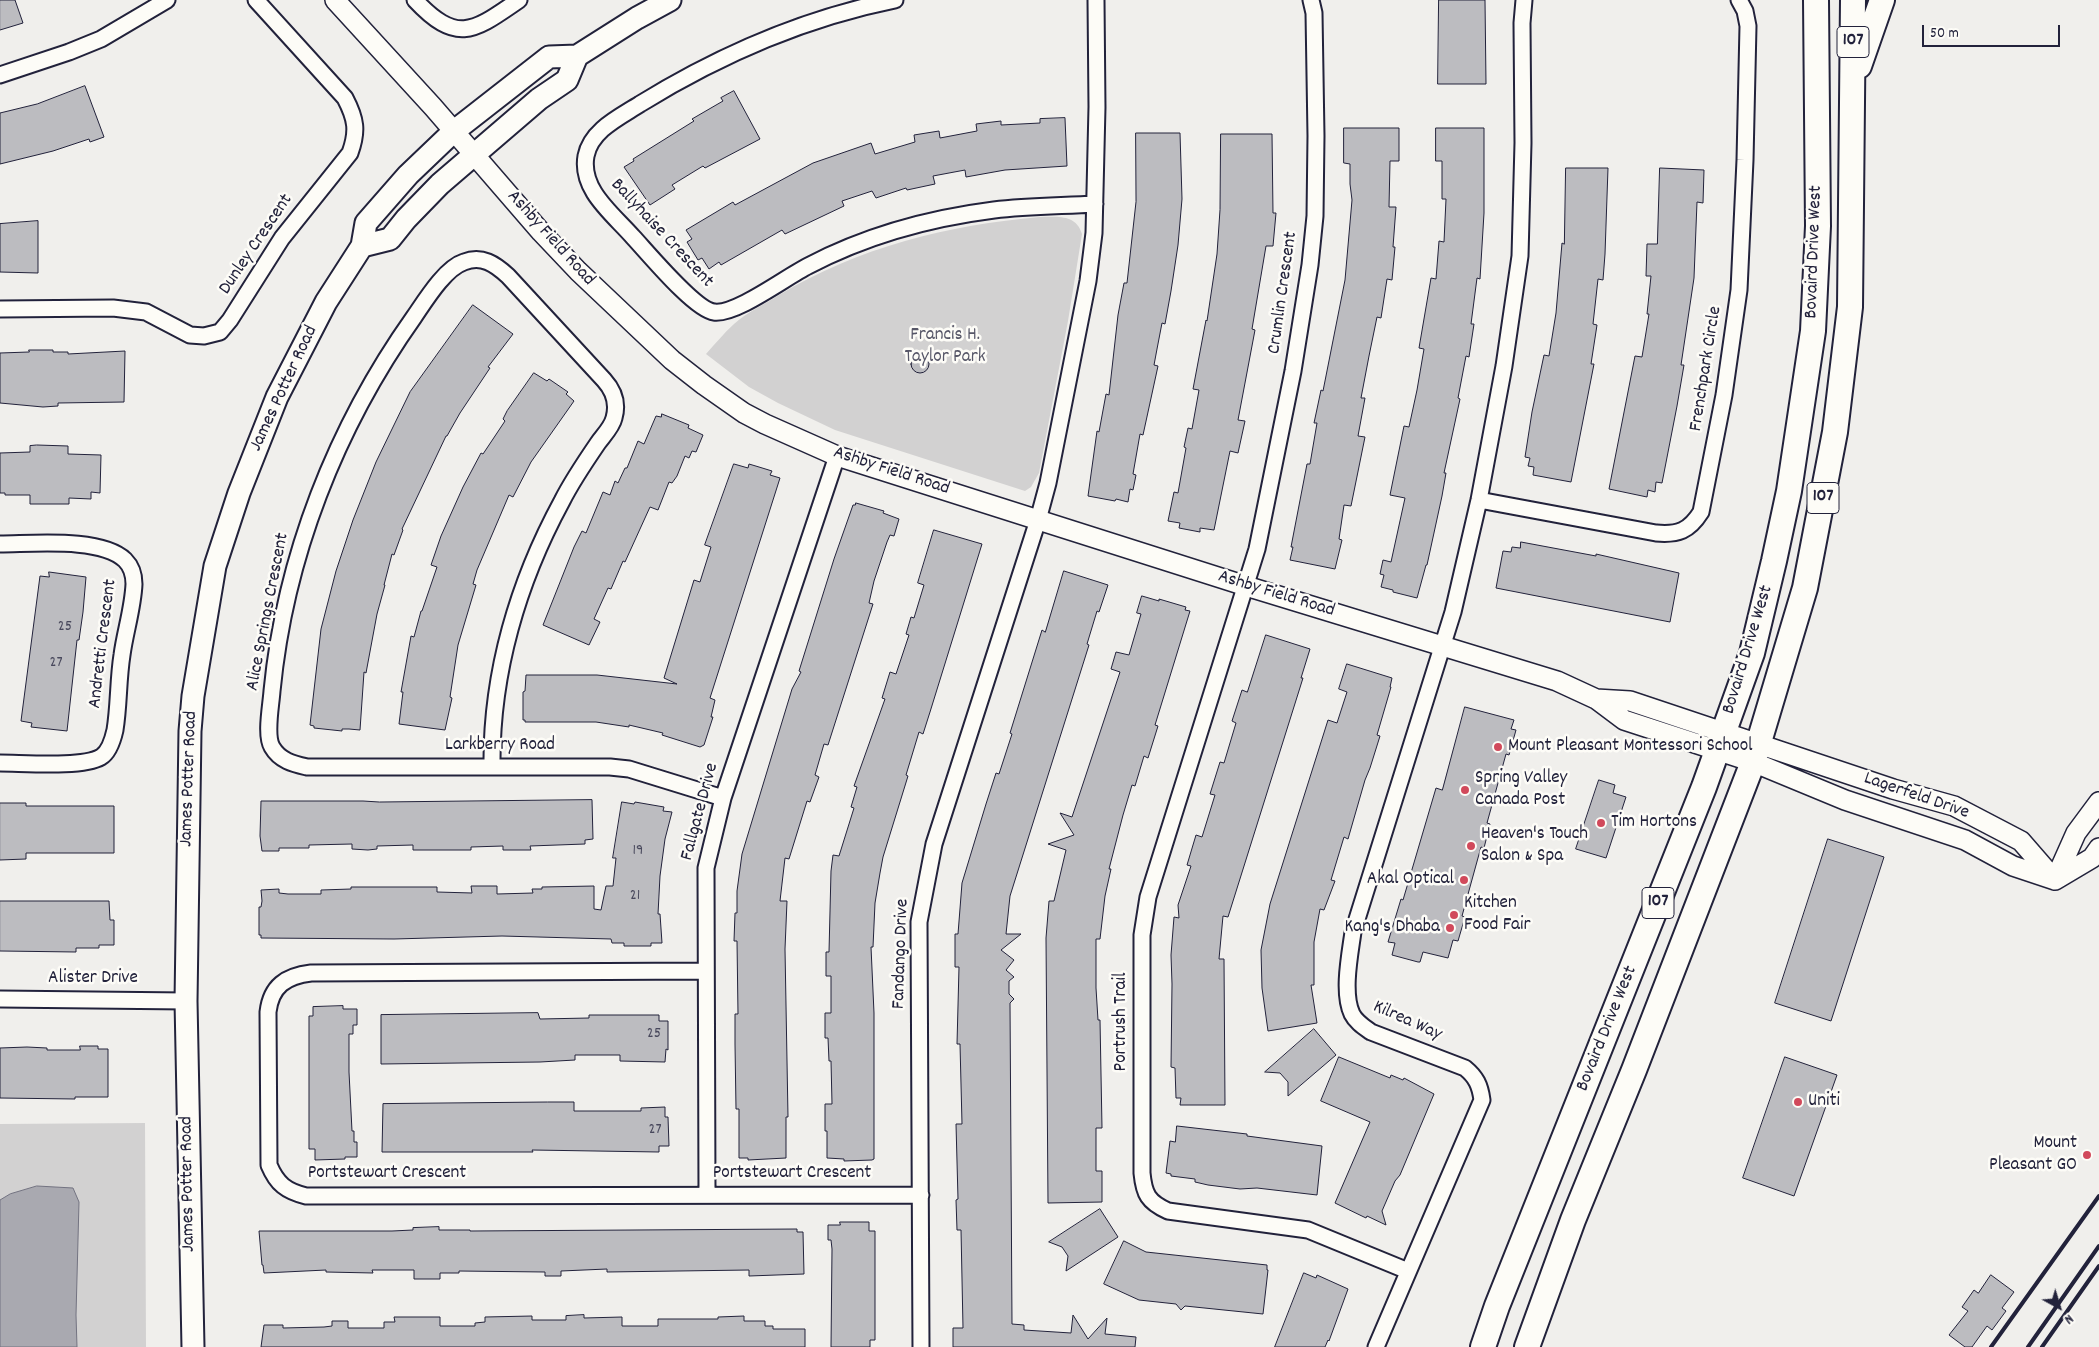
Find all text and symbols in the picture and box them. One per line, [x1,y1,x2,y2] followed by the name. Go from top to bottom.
[1924,15,2062,47] scale bar
[1930,23,1959,45] text: 50 m
[1837,27,1869,58] road number: 107
[605,175,717,293] street label: Ballyhaise Crescent
[1801,185,1829,319] street label: Bovaird Drive West
[501,186,599,292] street label: Ashby Field Road
[215,190,299,300] street label: Dunley Crescent
[1264,230,1304,356] street label: Crumlin Crescent
[1686,305,1728,433] street label: Frenchpark Circle
[246,323,324,455] street label: James Potter Road
[905,325,985,369] park label: Francis H. Taylor Park
[830,442,952,502] street label: Ashby Field Road
[1807,482,1839,514] road number: 107
[243,531,295,693] street label: Alice Springs Crescent
[1215,566,1337,624] street label: Ashby Field Road
[85,578,123,710] street label: Andretti Crescent
[1719,583,1779,717] street label: Bovaird Drive West
[58,618,72,638] house number: 25
[49,654,63,674] house number: 27
[176,711,204,847] street label: James Potter Road
[445,735,555,757] street label: Larkberry Road
[1508,736,1753,758] place label: Mount Pleasant Montessori School
[1492,741,1504,753] marker: Mount Pleasant Montessori School
[677,761,725,863] street label: Fallgate Drive
[1475,768,1567,812] place label: Spring Valley Canada Post
[1860,768,1972,826] street label: Lagerfeld Drive
[1459,784,1471,796] marker: Spring Valley Canada Post
[1611,812,1697,834] place label: Tim Hortons
[1595,817,1607,829] marker: Tim Hortons
[1481,824,1588,868] place label: Heaven's Touch Salon & Spa
[1465,840,1477,852] marker: Heaven's Touch Salon & Spa
[633,842,643,862] house number: 19
[1367,869,1454,891] place label: Akal Optical
[1458,874,1470,886] marker: Akal Optical
[630,887,640,907] house number: 21
[1642,888,1674,918] road number: 107
[1464,893,1531,937] place label: Kitchen Food Fair
[889,898,915,1010] street label: Fandango Drive
[1448,909,1460,921] marker: Kitchen Food Fair
[1345,917,1440,939] place label: Kang's Dhaba
[1444,922,1456,934] marker: Kang's Dhaba
[1572,963,1644,1095] street label: Bovaird Drive West
[48,968,138,990] street label: Alister Drive
[1111,973,1133,1071] street label: Portrush Trail
[1369,997,1445,1047] street label: Kilrea Way
[647,1025,661,1045] house number: 25
[1808,1091,1840,1113] place label: Uniti
[1792,1096,1804,1108] marker: Uniti
[176,1116,202,1252] street label: James Potter Road
[648,1121,662,1141] house number: 27
[1989,1133,2077,1177] place label: Mount Pleasant GO
[2081,1149,2093,1161] marker: Mount Pleasant GO
[308,1163,466,1185] street label: Portstewart Crescent
[713,1163,871,1185] street label: Portstewart Crescent
[2034,1282,2084,1332] north arrow
[2059,1309,2077,1329] text: N

